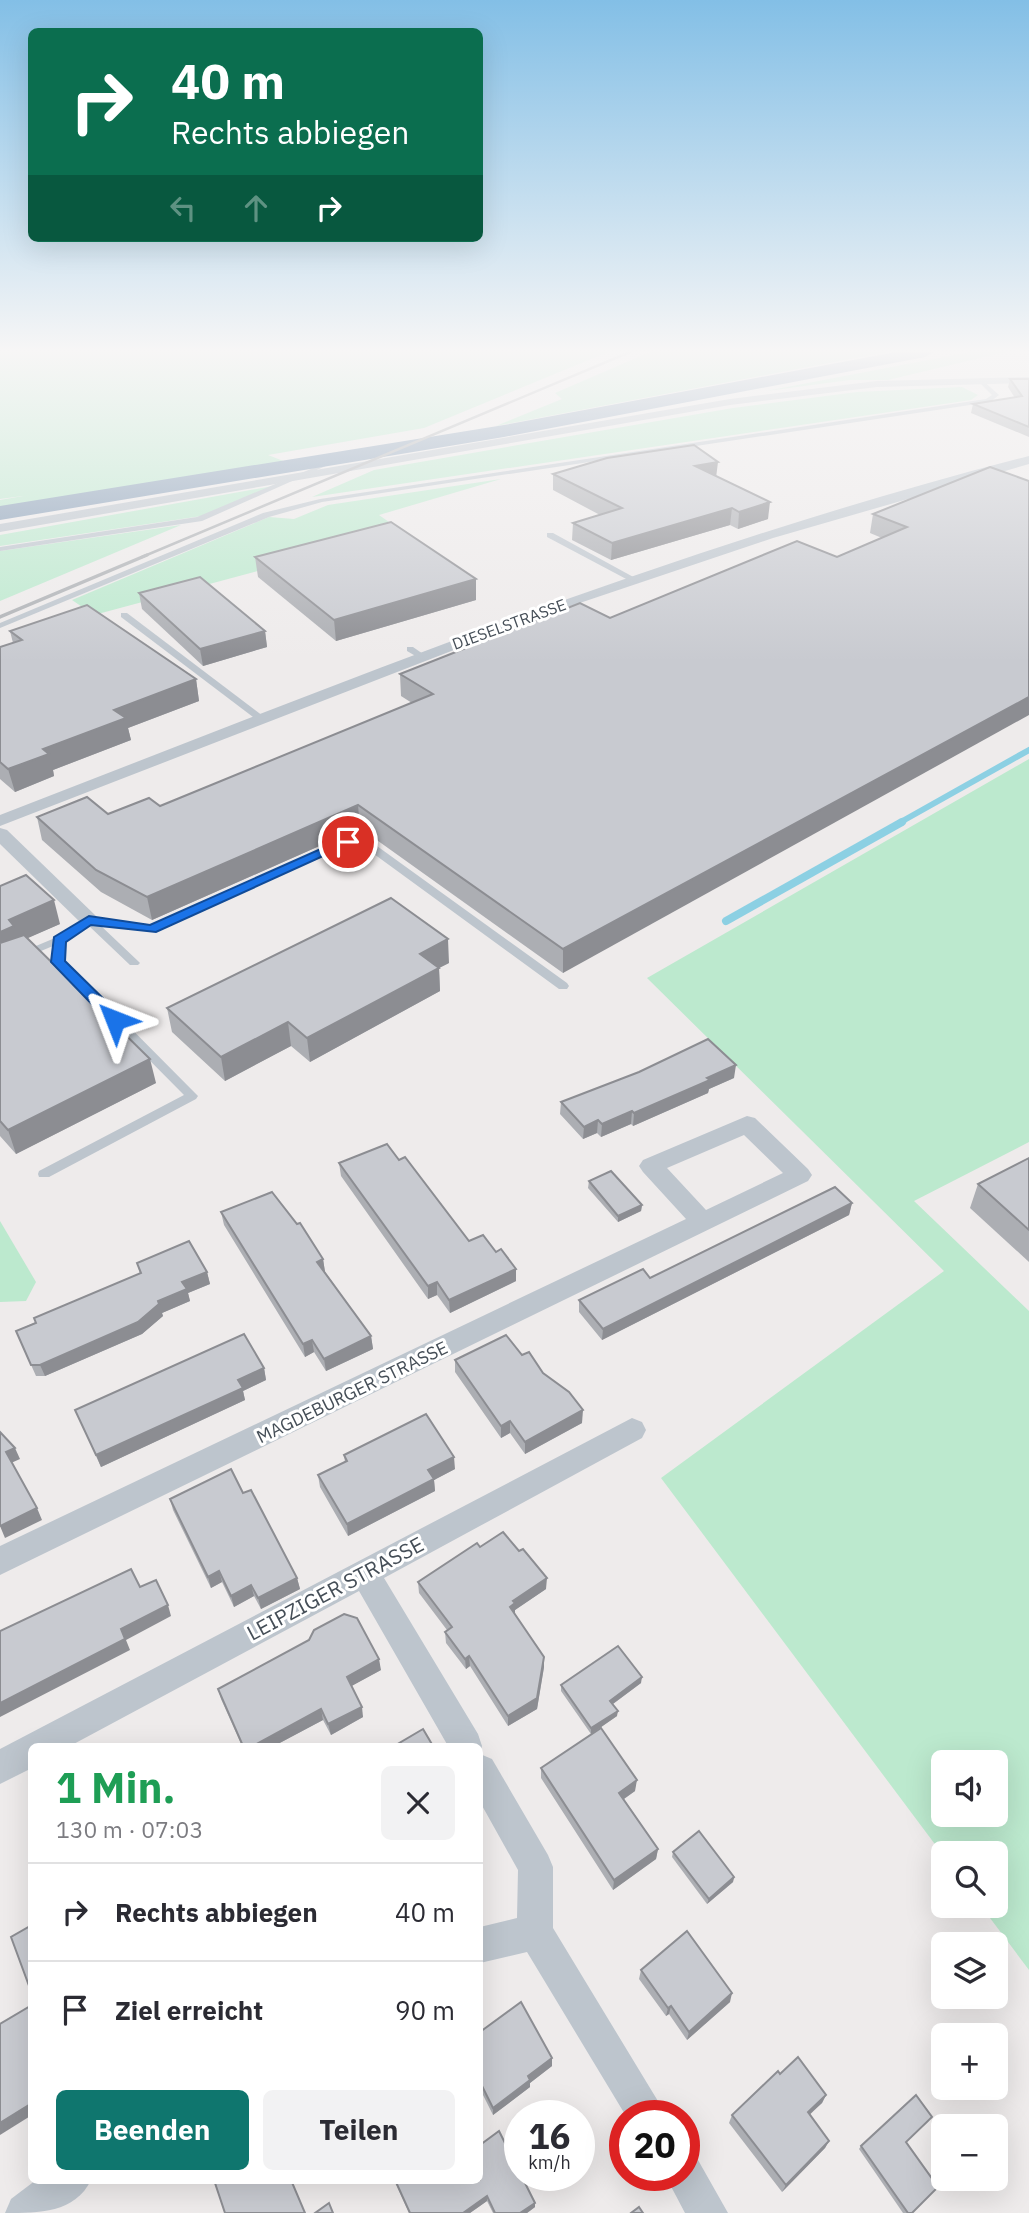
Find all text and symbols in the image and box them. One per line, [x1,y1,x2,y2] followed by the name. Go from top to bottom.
[171,49,285,112] text: 40 m
[56,56,147,147] icon: right
[171,111,409,153] text: Rechts abbiegen
[164,189,202,227] icon: left
[237,189,275,227] icon: ahead
[310,189,348,227] icon: right
[449,594,569,654] street label: DIESELSTRASSE
[318,812,378,872] pin
[329,823,367,861] icon: arrive
[78,983,152,1057] position arrow
[253,1336,451,1448] street label: MAGDEBURGER STRASSE
[242,1530,428,1646] street label: LEIPZIGER STRASSE
[931,1750,1008,2191] map controls
[931,1750,1008,1827] button: sound
[56,1760,176,1815] text: 1 Min.
[381,1766,455,1840] button: close
[56,1814,203,1844] text: 130 m · 07:03
[931,1841,1008,1918] button: search
[56,1893,94,1931] icon: right
[115,1895,318,1929] text: Rechts abbiegen
[395,1895,455,1929] text: 40 m
[931,1932,1008,2009] button: layers
[56,1991,94,2029] icon: arrive
[115,1993,263,2027] text: Ziel erreicht
[395,1993,455,2027] text: 90 m
[931,2023,1008,2100] button: +
[56,2090,249,2170] button: Beenden
[263,2090,455,2170] button: Teilen
[609,2100,700,2191] speed limit sign: 20
[528,2113,571,2159] text: 16
[931,2114,1008,2191] button: −
[528,2151,571,2174] text: km/h

